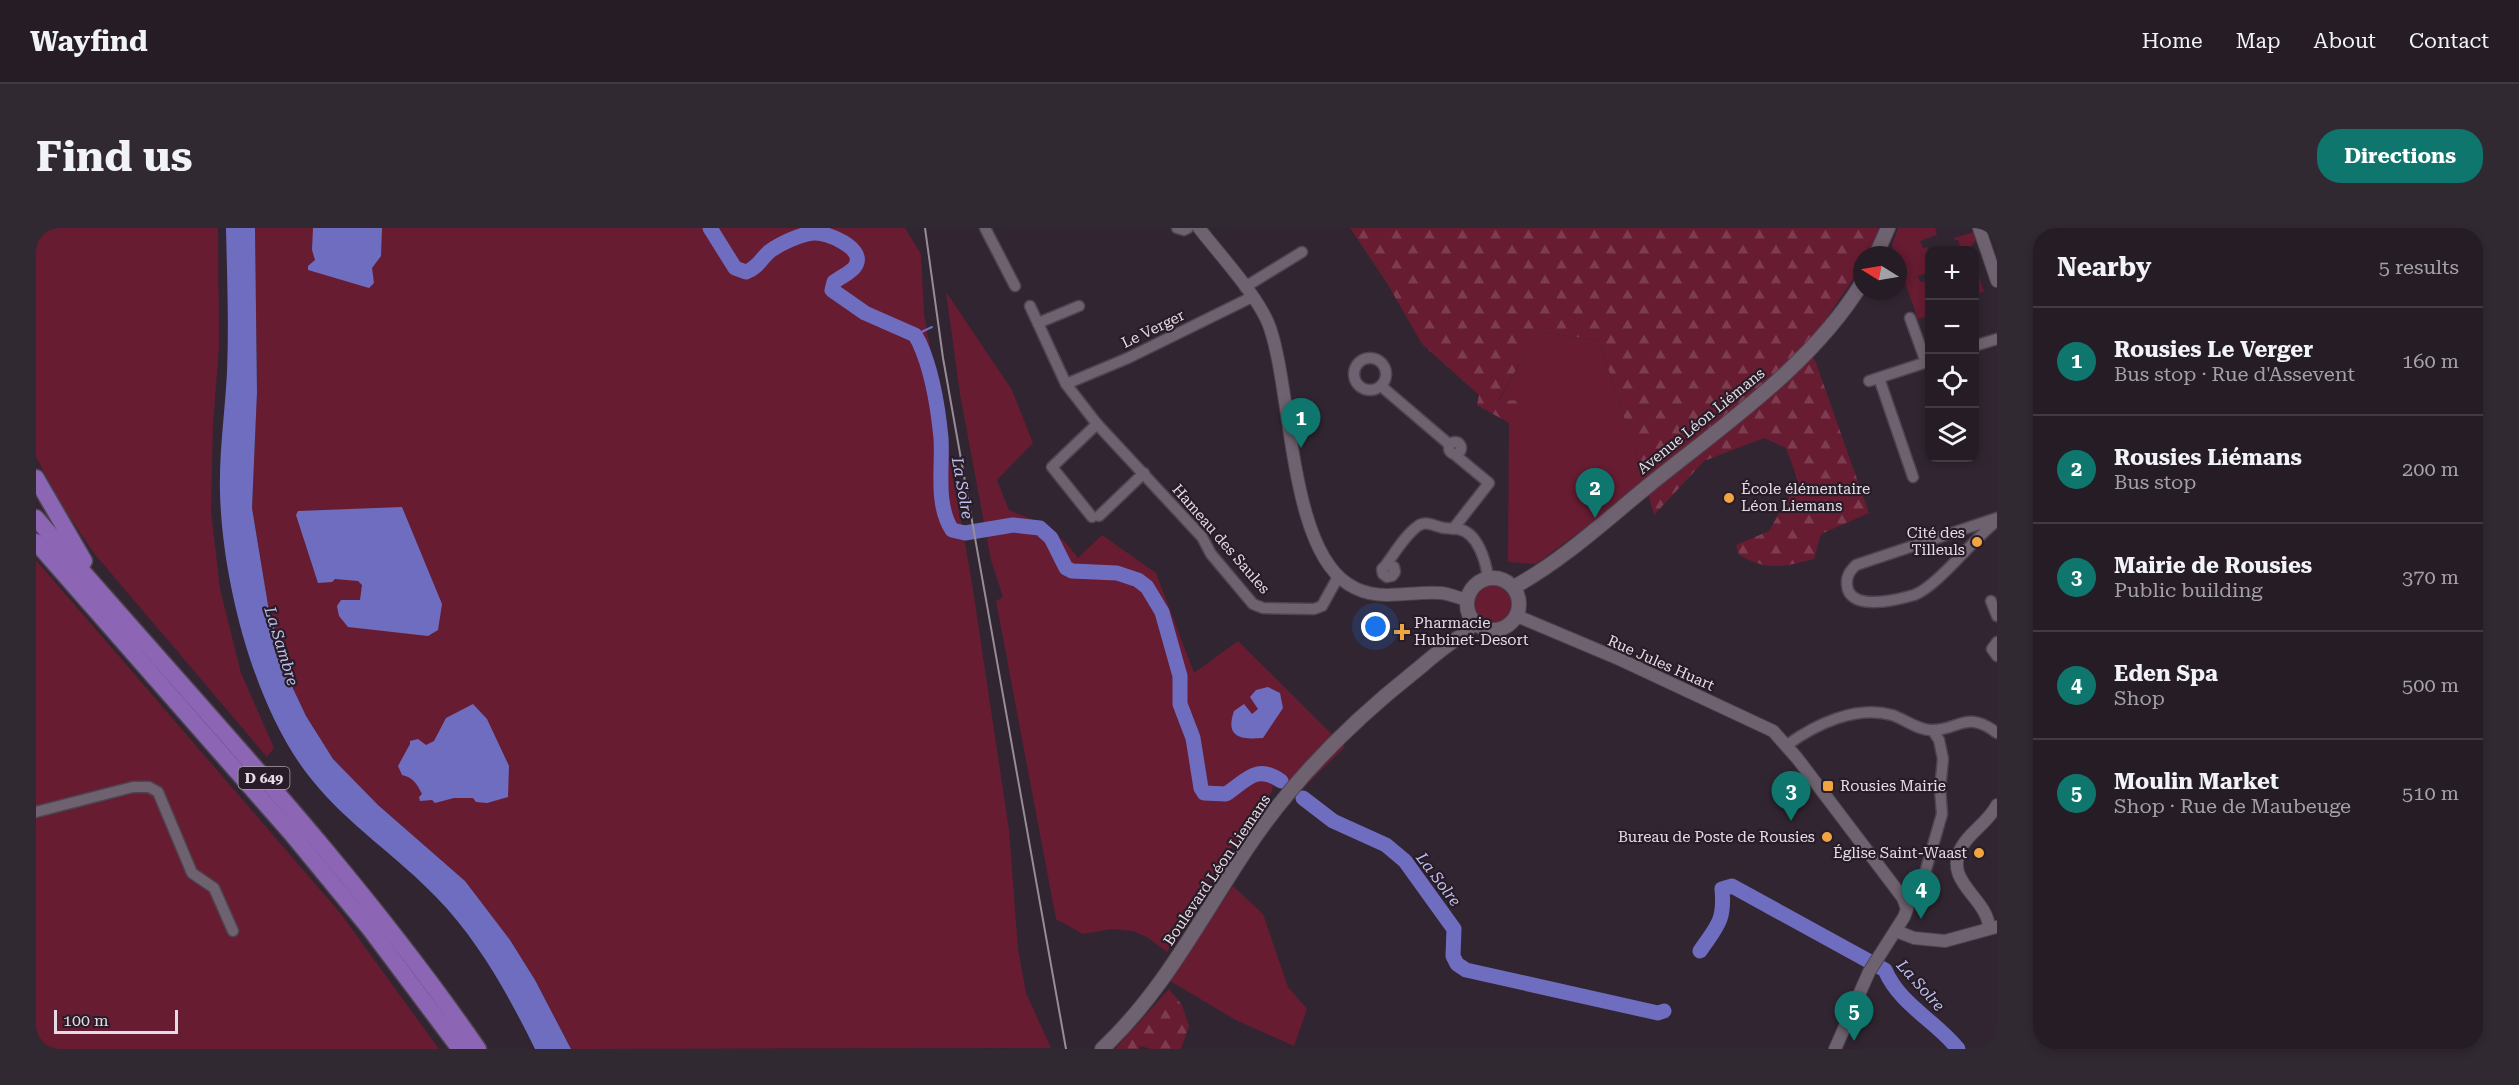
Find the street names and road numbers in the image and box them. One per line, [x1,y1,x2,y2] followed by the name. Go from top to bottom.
[1119,306,1187,352] street label: Le Verger
[1634,364,1768,478] street label: Avenue Léon Liémans
[1169,481,1273,597] street label: Hameau des Saules
[1605,631,1717,695] street label: Rue Jules Huart
[238,767,290,789] road number: D 649
[1160,791,1274,949] street label: Boulevard Léon Liemans

